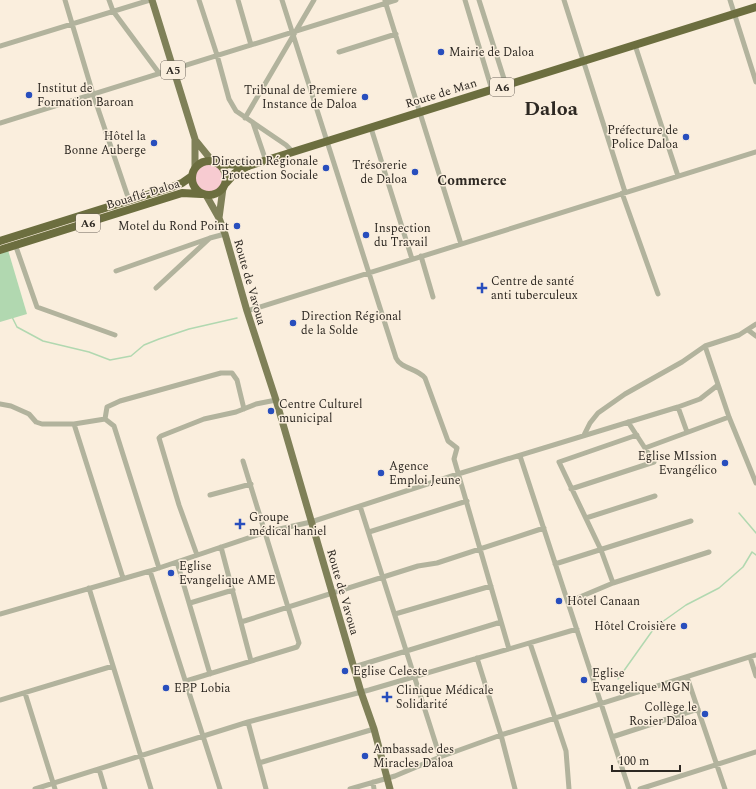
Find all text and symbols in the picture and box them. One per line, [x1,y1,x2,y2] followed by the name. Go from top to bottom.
[449,43,534,62] place label: Mairie de Daloa
[436,47,446,57] marker: Mairie de Daloa
[161,61,185,79] road number: A5
[403,74,479,113] street label: Route de Man
[490,78,514,96] road number: A6
[37,79,134,112] place label: Institut de Formation Baroan
[244,81,357,114] place label: Tribunal de Premiere Instance de Daloa
[24,90,34,100] marker: Institut de Formation Baroan
[360,92,370,102] marker: Tribunal de Premiere Instance de Daloa
[524,94,579,124] district label: Daloa
[607,121,678,154] place label: Préfecture de Police Daloa
[64,127,146,160] place label: Hôtel la Bonne Auberge
[681,132,691,142] marker: Préfecture de Police Daloa
[149,138,159,148] marker: Hôtel la Bonne Auberge
[212,152,318,185] place label: Direction Régionale Protection Sociale
[352,156,407,189] place label: Trésorerie de Daloa
[321,163,331,173] marker: Direction Régionale Protection Sociale
[410,167,420,177] marker: Trésorerie de Daloa
[437,170,507,191] district label: Commerce
[104,174,182,215] street label: Bouaflé-Daloa
[76,214,100,232] road number: A6
[118,217,229,236] place label: Motel du Rond Point
[374,219,431,252] place label: Inspection du Travail
[232,221,242,231] marker: Motel du Rond Point
[361,230,371,240] marker: Inspection du Travail
[228,237,271,328] street label: Route de Vavoua
[491,272,578,305] place label: Centre de santé anti tuberculeux
[476,282,488,294] marker: Centre de santé anti tuberculeux
[301,307,402,340] place label: Direction Régional de la Solde
[288,318,298,328] marker: Direction Régional de la Solde
[279,395,363,428] place label: Centre Culturel municipal
[266,406,276,416] marker: Centre Culturel municipal
[638,447,717,480] place label: Eglise MIssion Evangélico
[389,457,461,490] place label: Agence Emploi Jeune
[720,458,730,468] marker: Eglise MIssion Evangélico
[376,468,386,478] marker: Agence Emploi Jeune
[249,508,327,541] place label: Groupe médical haniel
[234,518,246,530] marker: Groupe médical haniel
[321,547,364,638] street label: Route de Vavoua
[179,557,275,590] place label: Eglise Evangelique AME
[166,568,176,578] marker: Eglise Evangelique AME
[567,592,640,611] place label: Hôtel Canaan
[554,596,564,606] marker: Hôtel Canaan
[594,617,676,636] place label: Hôtel Croisière
[679,621,689,631] marker: Hôtel Croisière
[353,662,428,681] place label: Eglise Celeste
[592,664,690,697] place label: Eglise Evangelique MGN
[340,666,350,676] marker: Eglise Celeste
[579,675,589,685] marker: Eglise Evangelique MGN
[174,679,231,698] place label: EPP Lobia
[396,681,494,714] place label: Clinique Médicale Solidarité
[161,683,171,693] marker: EPP Lobia
[381,691,393,703] marker: Clinique Médicale Solidarité
[629,698,697,731] place label: Collège le Rosier Daloa
[700,709,710,719] marker: Collège le Rosier Daloa
[373,740,454,773] place label: Ambassade des Miracles Daloa
[612,747,680,773] scale bar
[360,751,370,761] marker: Ambassade des Miracles Daloa
[618,752,649,771] text: 100 m

